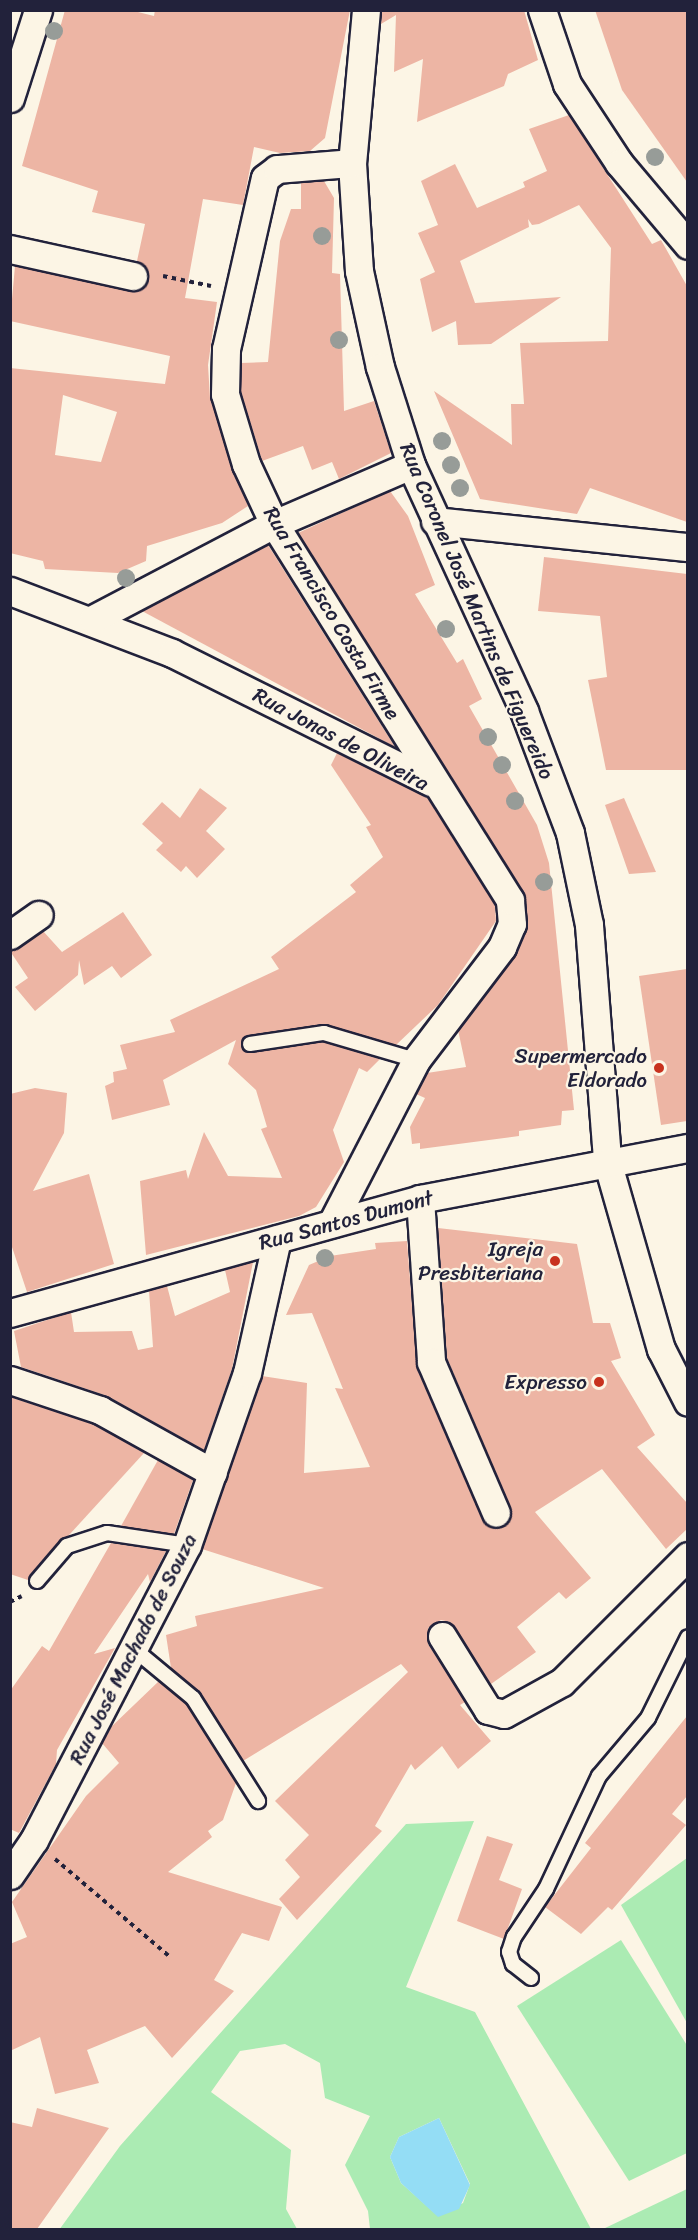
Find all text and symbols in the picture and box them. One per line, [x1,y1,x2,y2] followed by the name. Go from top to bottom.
[394,439,560,783] street label: Rua Coronel José Martins de Figuereido
[258,501,406,725] street label: Rua Francisco Costa Firme
[249,682,433,796] street label: Rua Jonas de Oliveira
[514,1043,647,1093] place label: Supermercado Eldorado
[652,1061,666,1075] marker: Supermercado Eldorado
[256,1185,436,1255] street label: Rua Santos Dumont
[418,1236,543,1286] place label: Igreja Presbiteriana
[548,1254,562,1268] marker: Igreja Presbiteriana
[504,1369,587,1395] place label: Expresso
[592,1375,606,1389] marker: Expresso
[64,1529,202,1769] street label: Rua José Machado de Souza

